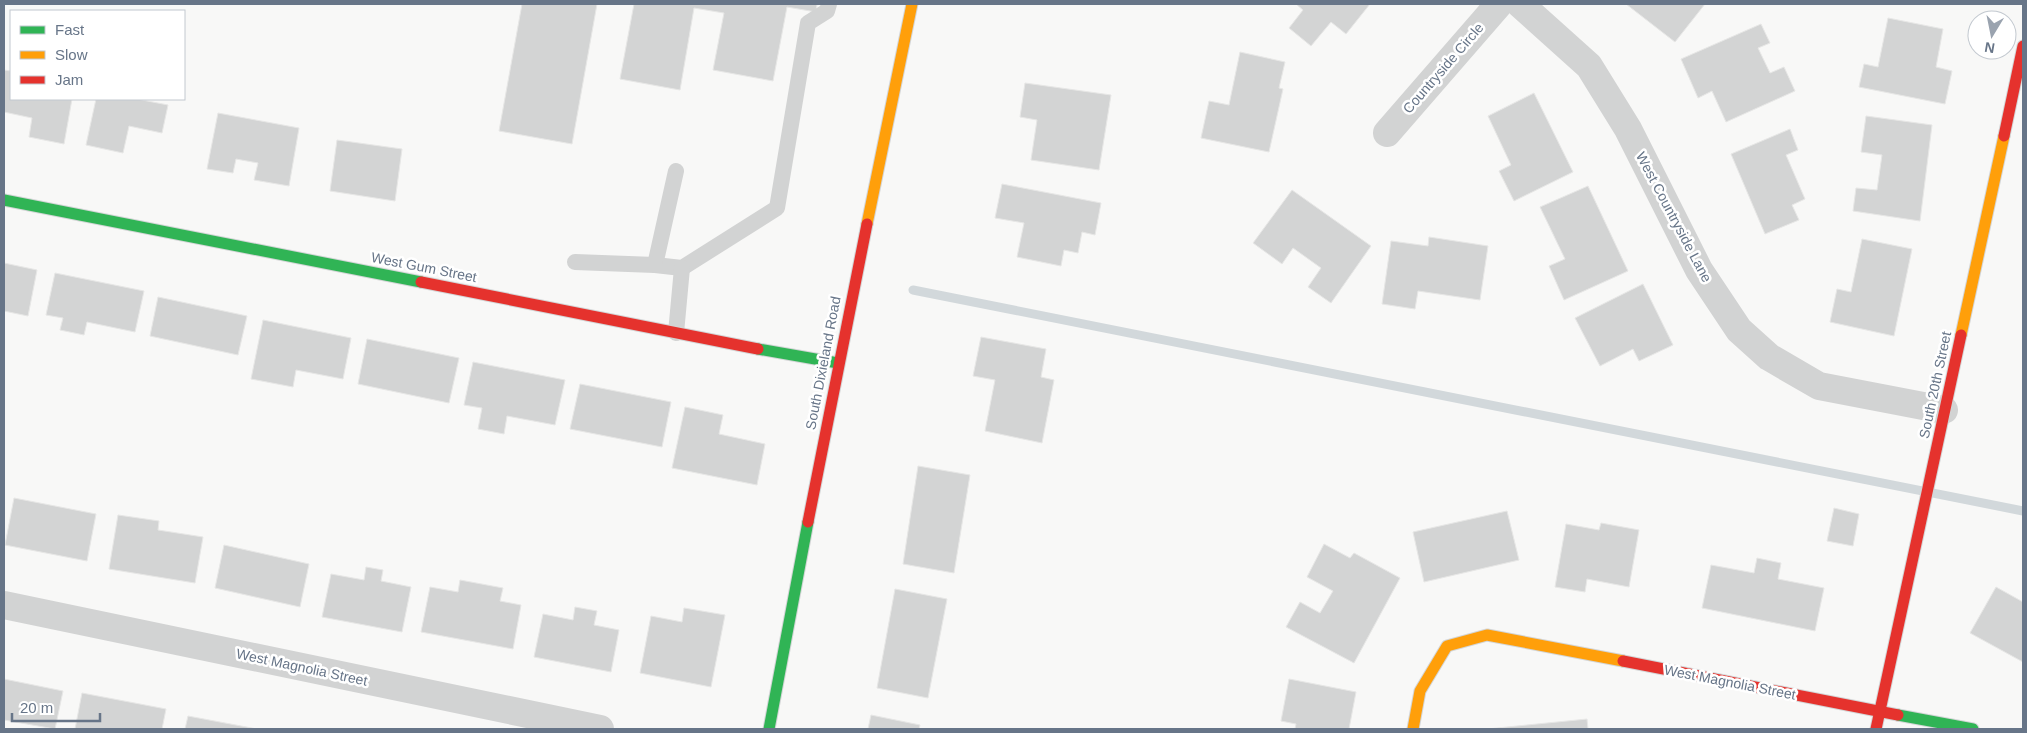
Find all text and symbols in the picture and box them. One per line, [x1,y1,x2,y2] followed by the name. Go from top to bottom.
[10,10,185,100] legend
[1967,10,2017,60] north arrow
[1399,19,1487,116] street label: Countryside Circle
[55,21,85,38] text: Fast
[1983,39,1996,57] text: N
[55,46,88,63] text: Slow
[55,71,83,88] text: Jam
[1633,149,1715,285] street label: West Countryside Lane
[370,249,478,285] street label: West Gum Street
[802,295,844,431] street label: South Dixieland Road
[1916,330,1954,440] street label: South 20th Street
[235,645,369,689] street label: West Magnolia Street
[1663,661,1797,703] street label: West Magnolia Street
[12,690,100,722] scale bar
[20,699,53,716] text: 20 m

